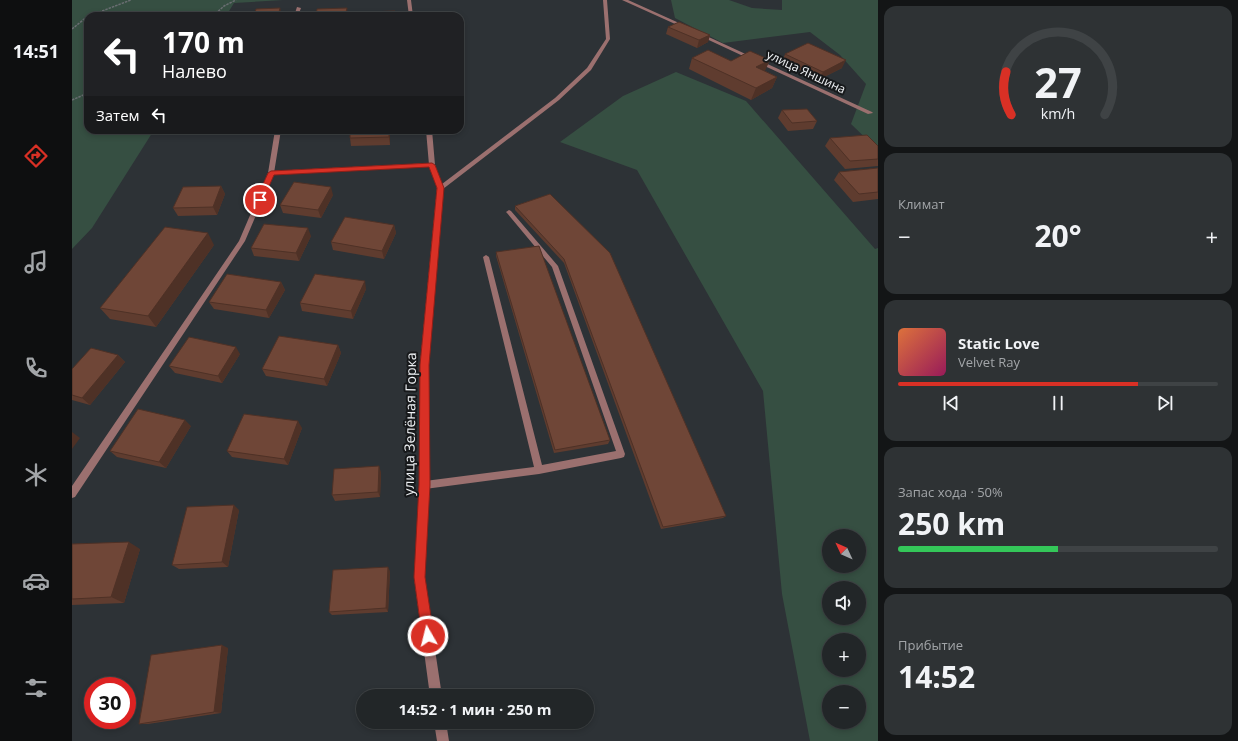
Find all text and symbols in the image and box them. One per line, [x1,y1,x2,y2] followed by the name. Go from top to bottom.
[162,23,245,61] text: 170 m
[96,28,148,80] icon: left
[13,39,59,63] text: 14:51
[764,46,849,97] street label: улица Яншина
[1034,53,1082,109] text: 27
[162,59,227,83] text: Налево
[1041,103,1075,122] text: km/h
[148,104,170,126] icon: left
[96,105,140,125] text: Затем
[22,142,50,170] icon: directions
[243,183,277,217] pin
[249,189,271,211] icon: arrive
[898,195,945,213] text: Климат
[1034,215,1082,256] text: 20°
[898,221,911,251] text: −
[1205,221,1218,251] text: +
[22,248,50,276] icon: music
[958,333,1040,353] text: Static Love
[399,352,420,496] street label: улица Зелёная Горка
[958,353,1020,371] text: Velvet Ray
[22,354,50,382] icon: phone
[940,392,962,414] icon: previous
[1047,392,1069,414] icon: pause
[1154,392,1176,414] icon: next
[22,461,50,489] icon: climate
[898,483,1003,501] text: Запас хода · 50%
[898,503,1005,544] text: 250 km
[822,529,866,573] north arrow
[822,529,866,729] map controls
[22,567,50,595] icon: car
[822,581,866,625] button: sound
[407,615,449,657] position arrow
[822,633,866,677] button: +
[898,636,963,654] text: Прибытие
[898,656,975,697] text: 14:52
[22,674,50,702] icon: filters
[84,677,136,729] speed limit sign: 30
[822,685,866,729] button: −
[399,699,551,719] text: 14:52 · 1 мин · 250 m

